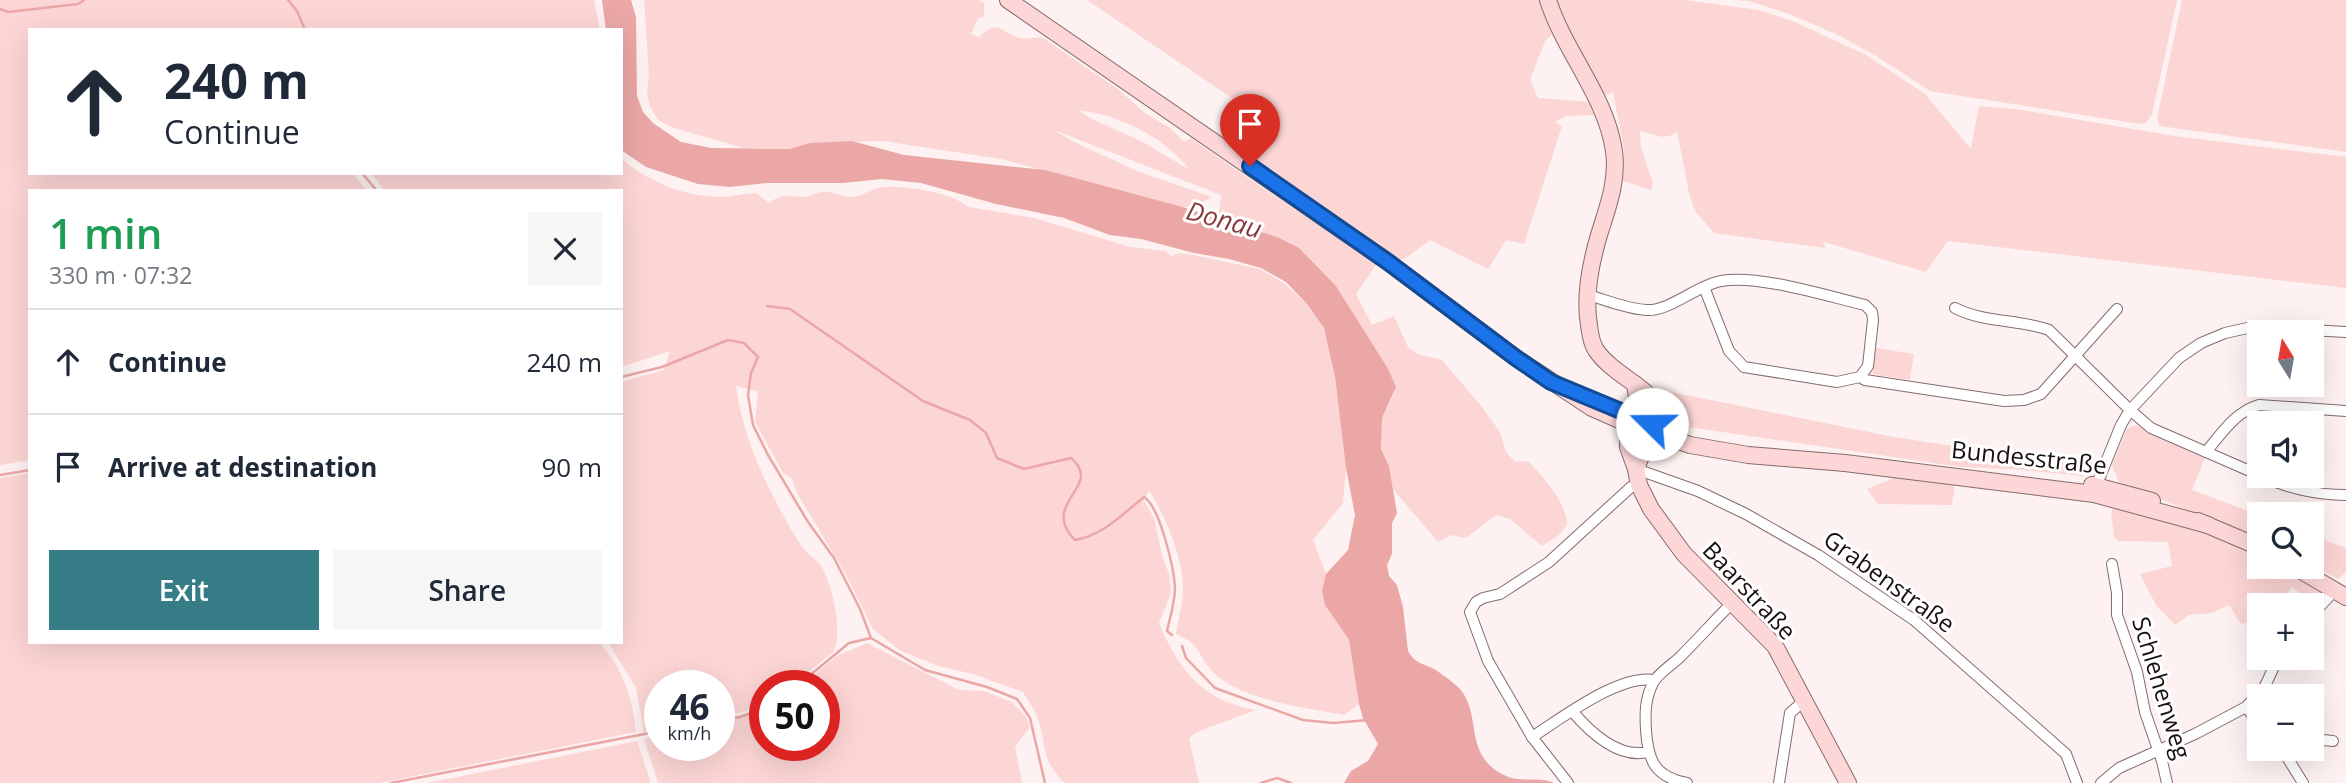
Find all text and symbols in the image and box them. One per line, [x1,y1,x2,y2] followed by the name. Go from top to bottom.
[164,47,309,113] text: 240 m
[49,56,140,147] icon: ahead
[1220,94,1280,166] pin
[1231,105,1269,143] icon: arrive
[164,110,300,153] text: Continue
[1183,192,1266,246] water label: Donau
[49,204,162,261] text: 1 min
[528,212,602,286] button: close
[49,259,192,291] text: 330 m · 07:32
[2247,320,2324,397] north arrow
[2247,320,2324,761] map controls
[49,343,87,381] icon: ahead
[108,344,227,380] text: Continue
[527,344,602,380] text: 240 m
[1615,387,1689,461] position arrow
[2247,411,2324,488] button: sound
[1950,432,2109,481] street label: Bundesstraße
[49,448,87,486] icon: arrive
[108,449,377,485] text: Arrive at destination
[541,449,602,485] text: 90 m
[2247,502,2324,579] button: search
[1817,522,1962,640] street label: Grabenstraße
[1696,534,1804,646] street label: Baarstraße
[49,550,319,630] button: Exit
[333,550,602,630] button: Share
[2247,593,2324,670] button: +
[2125,612,2200,763] street label: Schlehenweg
[749,670,840,761] speed limit sign: 50
[669,683,710,730] text: 46
[2247,684,2324,761] button: −
[668,721,711,745] text: km/h

